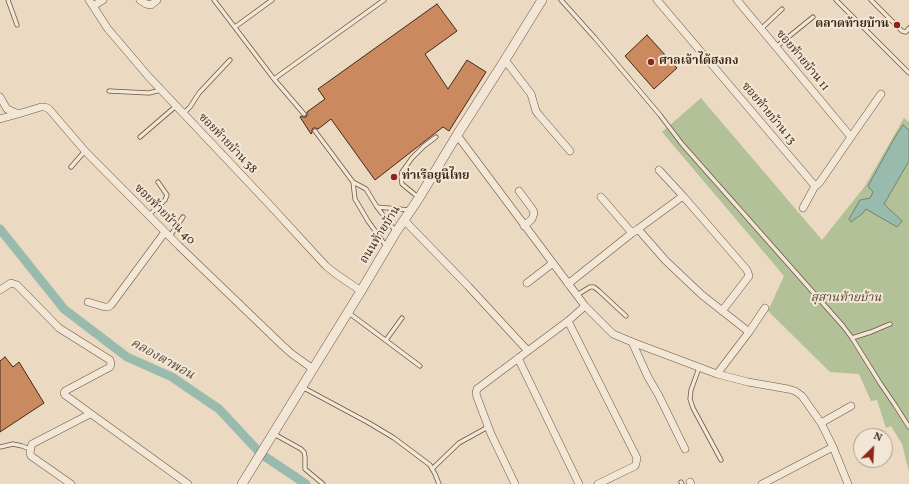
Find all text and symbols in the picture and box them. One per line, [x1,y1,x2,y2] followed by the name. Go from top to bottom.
[815,18,889,32] place label: ตลาดท้ายบ้าน
[892,20,902,30] marker: ตลาดท้ายบ้าน
[772,28,832,94] street label: ซอยท้ายบ้าน 11
[659,55,738,69] place label: ศาลเจ้าไต้ฮงกง
[646,57,656,67] marker: ศาลเจ้าไต้ฮงกง
[738,80,798,148] street label: ซอยท้ายบ้าน 13
[195,111,259,177] street label: ซอยท้ายบ้าน 38
[402,170,470,184] place label: ท่าเรือยูนิไทย
[389,172,399,182] marker: ท่าเรือยูนิไทย
[131,182,197,248] street label: ซอยท้ายบ้าน 40
[358,203,404,267] street label: ถนนท้ายบ้าน
[811,292,881,306] park label: สุสานท้ายบ้าน
[127,336,197,384] water label: คลองตาพอน
[853,428,893,468] north arrow
[871,429,884,446] text: N

